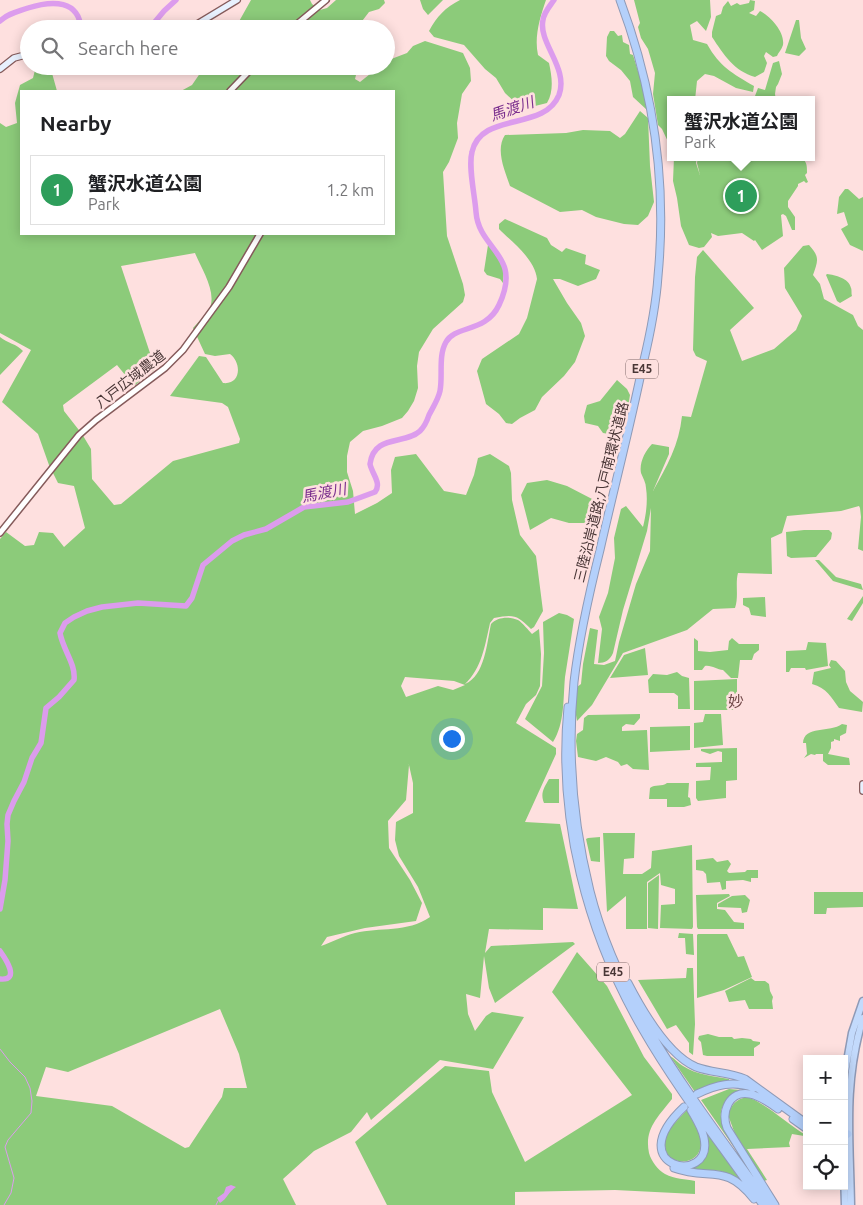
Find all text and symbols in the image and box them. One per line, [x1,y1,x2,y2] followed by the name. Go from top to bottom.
[20,20,395,75] search box
[38,34,66,62] icon: search
[78,37,178,59] text: Search here
[488,93,538,124] water label: 馬渡川
[667,96,815,161] popup
[684,110,798,132] text: 蟹沢水道公園
[40,111,111,135] text: Nearby
[684,133,716,151] text: Park
[88,172,202,194] text: 蟹沢水道公園
[725,177,757,215] pin: 1
[52,181,62,199] text: 1
[326,181,374,199] text: 1.2 km
[88,195,120,213] text: Park
[92,347,168,411] street label: 八戸広域農道
[626,359,658,378] road number: E45
[571,400,631,584] street label: 三陸沿岸道路;八戸南環状道路
[300,479,350,505] water label: 馬渡川
[728,692,744,710] district label: 妙
[439,726,465,752] your location
[597,962,629,982] road number: E45
[803,1055,848,1190] map controls
[803,1055,848,1100] button: +
[803,1100,848,1145] button: −
[803,1145,848,1190] button: locate

